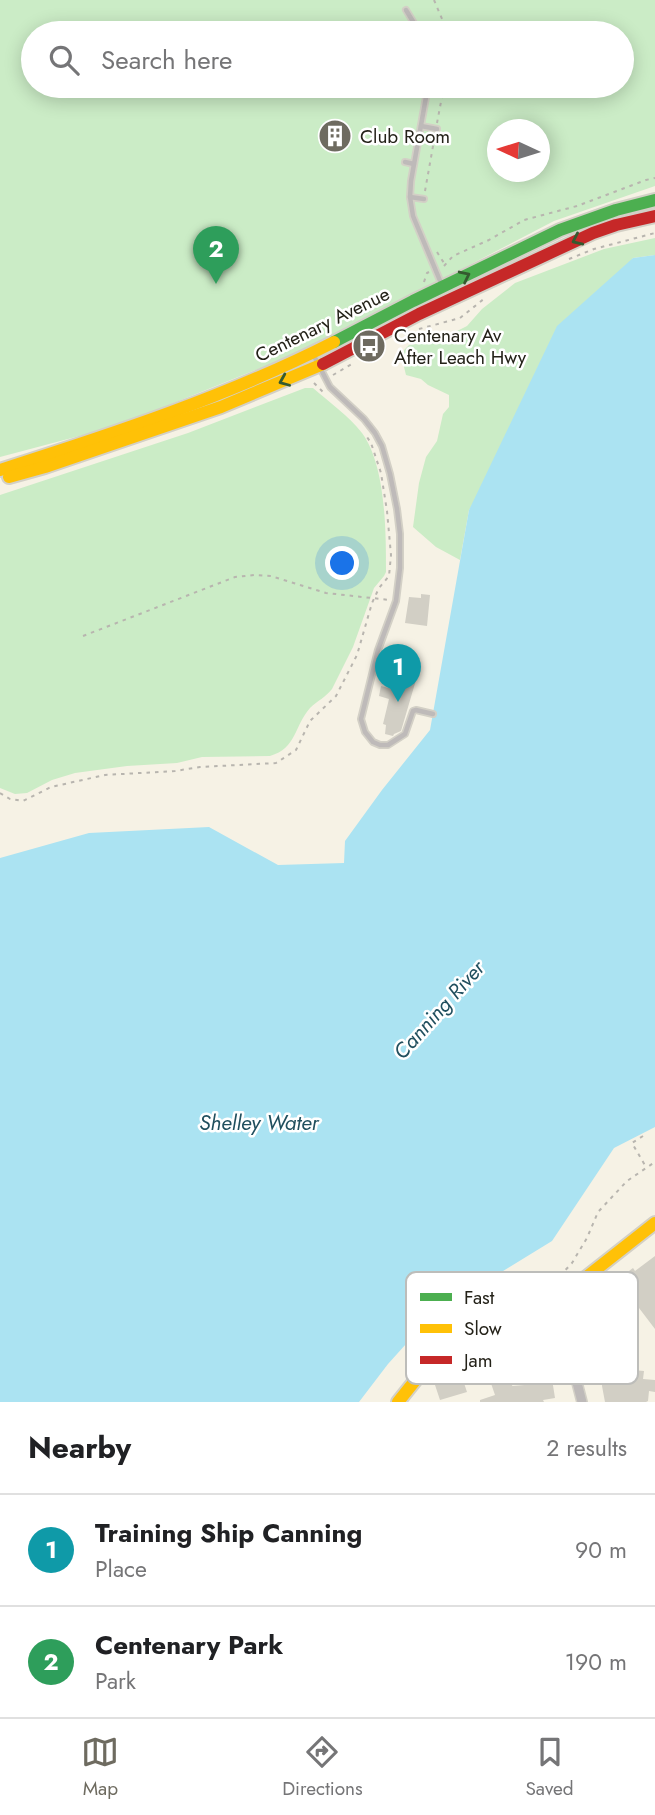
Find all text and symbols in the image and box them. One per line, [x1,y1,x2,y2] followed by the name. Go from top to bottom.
[21,21,634,98] search box
[45,41,83,79] icon: search
[101,41,233,79] text: Search here
[316,117,354,155] building icon: Club Room
[487,119,550,182] north arrow
[360,123,450,150] place label: Club Room
[193,226,239,284] pin: 2
[572,232,585,246] one-way arrow
[458,270,471,284] one-way arrow
[250,280,394,369] street label: Centenary Avenue
[394,322,527,371] place label: Centenary Av After Leach Hwy
[350,327,388,365] bus stop icon: Centenary Av After Leach Hwy
[279,373,291,387] one-way arrow
[325,546,359,580] your location
[375,644,421,702] pin: 1
[386,953,492,1066] water label: Canning River
[199,1108,320,1138] water label: Shelley Water
[406,1272,638,1384] legend
[464,1284,495,1311] text: Fast
[464,1315,502,1342] text: Slow
[461,1347,493,1374] text: Jam
[28,1426,131,1469] text: Nearby
[546,1431,627,1465] text: 2 results
[95,1514,362,1552] text: Training Ship Canning
[45,1533,57,1567] text: 1
[575,1533,627,1567] text: 90 m
[95,1552,147,1586] text: Place
[95,1626,283,1664] text: Centenary Park
[43,1645,59,1679] text: 2
[565,1645,627,1679] text: 190 m
[95,1664,136,1698] text: Park
[81,1733,119,1802] tab: Map
[282,1733,363,1802] tab: Directions
[525,1733,574,1802] tab: Saved

